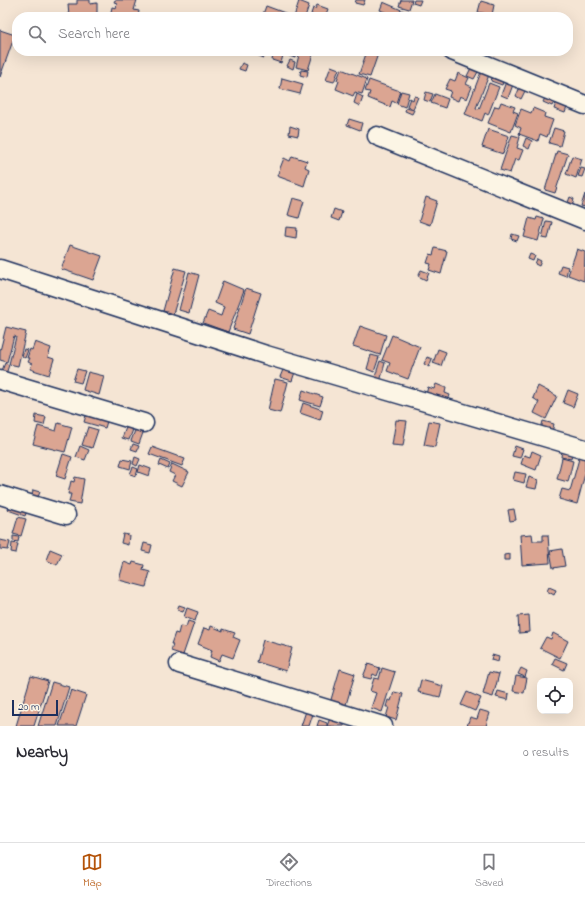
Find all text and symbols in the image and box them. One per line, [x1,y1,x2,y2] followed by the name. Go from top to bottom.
[12,12,573,56] search box
[26,23,48,45] icon: search
[58,23,130,45] text: Search here
[537,678,573,714] map controls
[537,678,573,714] button: locate
[12,698,58,717] scale bar
[18,699,40,715] text: 20 m
[16,740,68,765] text: Nearby
[523,743,569,762] text: 0 results
[81,851,103,891] tab: Map
[266,851,312,891] tab: Directions
[475,851,504,891] tab: Saved

